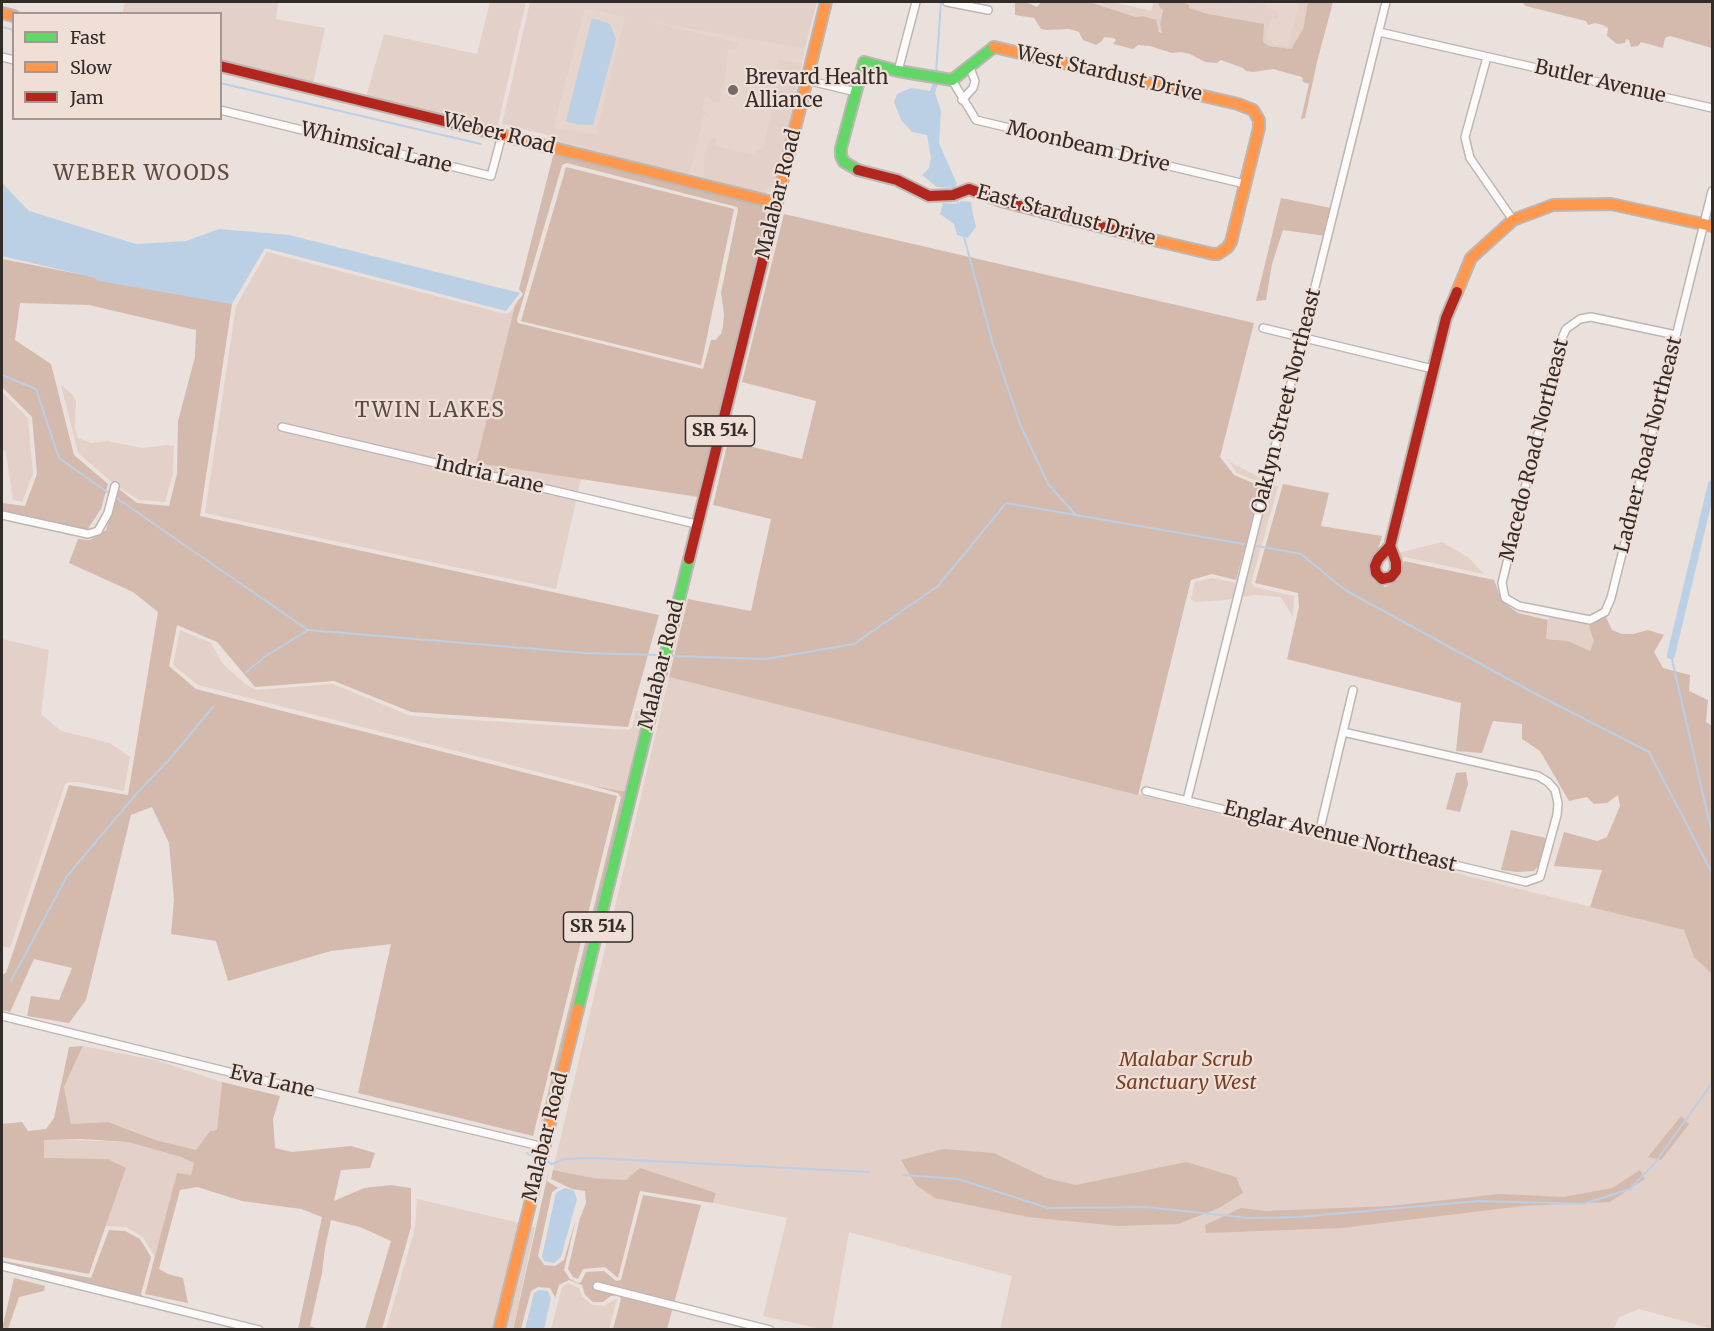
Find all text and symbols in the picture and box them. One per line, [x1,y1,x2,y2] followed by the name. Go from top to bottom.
[12,12,222,120] legend
[70,26,106,49] text: Fast
[1014,41,1204,107] street label: West Stardust Drive
[1532,55,1668,109] street label: Butler Avenue
[70,56,112,79] text: Slow
[745,66,888,113] place label: Brevard Health Alliance
[726,83,740,97] marker: Brevard Health Alliance
[70,86,104,109] text: Jam
[440,108,558,160] street label: Weber Road
[1004,117,1172,177] street label: Moonbeam Drive
[298,118,454,178] street label: Whimsical Lane
[751,127,807,261] street label: Malabar Road
[53,161,231,187] district label: WEBER WOODS
[974,181,1158,251] street label: East Stardust Drive
[1247,286,1327,516] street label: Oaklyn Street Northeast
[1610,334,1688,556] street label: Ladner Road Northeast
[1496,336,1574,564] street label: Macedo Road Northeast
[355,398,505,424] district label: TWIN LAKES
[686,416,754,446] road number: SR 514
[432,451,546,499] street label: Indria Lane
[634,598,690,732] street label: Malabar Road
[1221,796,1459,878] street label: Englar Avenue Northeast
[564,912,632,942] road number: SR 514
[1116,1048,1256,1095] park label: Malabar Scrub Sanctuary West
[227,1061,317,1103] street label: Eva Lane
[518,1070,574,1204] street label: Malabar Road

